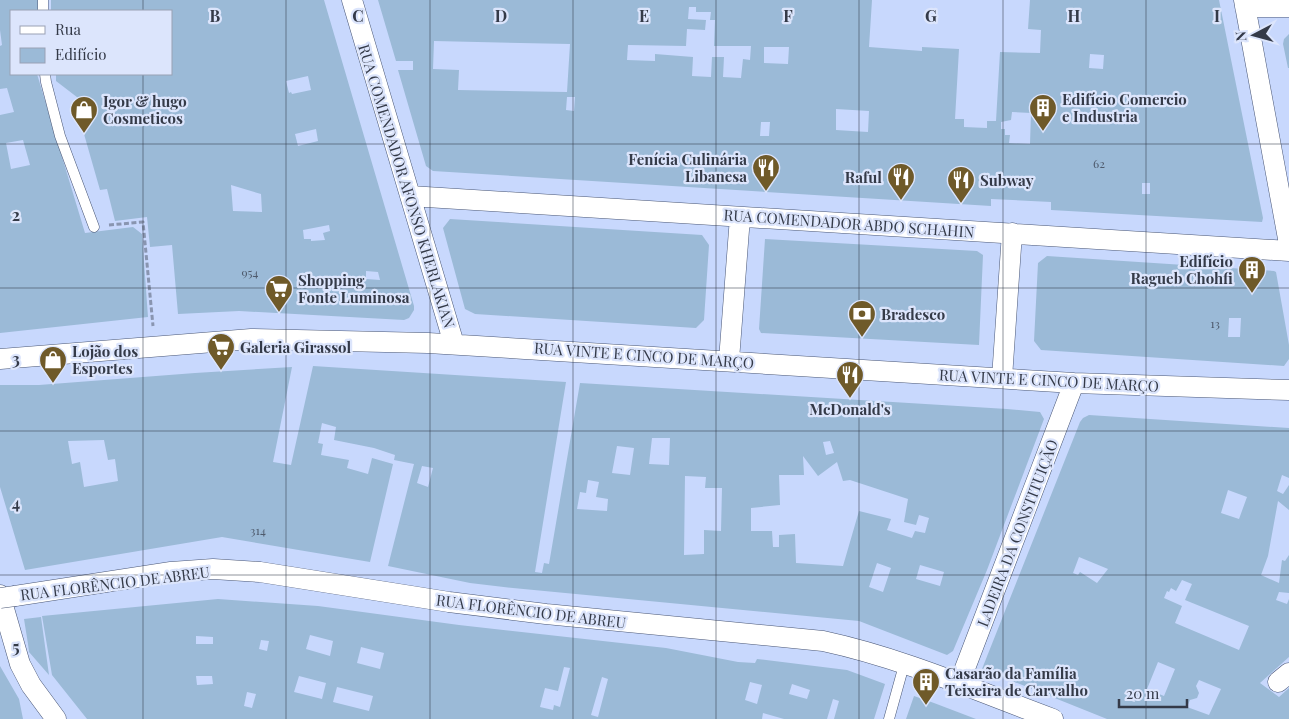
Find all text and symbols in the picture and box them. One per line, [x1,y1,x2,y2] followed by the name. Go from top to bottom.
[210,5,221,26] text: B
[352,5,364,26] text: C
[495,5,507,26] text: D
[639,5,649,26] text: E
[783,5,793,26] text: F
[925,5,937,26] text: G
[1068,5,1081,26] text: H
[1214,5,1220,26] text: I
[10,10,172,75] legend
[1229,10,1279,60] north arrow
[55,19,81,39] text: Rua
[1231,30,1251,42] text: N
[354,42,460,331] street label: RUA COMENDADOR AFONSO KHERLAKIAN
[55,44,107,64] text: Edifício
[1062,89,1187,126] place label: Edifício Comercio e Industria
[103,91,187,128] place label: Igor & hugo Cosmeticos
[1028,93,1058,132] building icon: Edifício Comercio e Industria
[69,95,99,134] shop icon: Igor & hugo Cosmeticos
[628,149,747,186] place label: Fenícia Culinária Libanesa
[751,153,781,192] restaurant icon: Fenícia Culinária Libanesa
[1093,155,1105,171] house number: 62
[886,162,916,201] restaurant icon: Raful
[946,165,976,204] restaurant icon: Subway
[845,167,882,187] place label: Raful
[980,170,1034,190] place label: Subway
[12,204,20,225] text: 2
[723,204,975,242] street label: RUA COMENDADOR ABDO SCHAHIN
[1131,251,1233,288] place label: Edifício Ragueb Chohfi
[1237,255,1267,294] building icon: Edifício Ragueb Chohfi
[241,264,259,280] house number: 954
[298,270,410,307] place label: Shopping Fonte Luminosa
[264,274,294,313] supermarket icon: Shopping Fonte Luminosa
[847,299,877,338] bank icon: Bradesco
[881,304,945,324] place label: Bradesco
[1210,315,1220,331] house number: 13
[206,332,236,371] supermarket icon: Galeria Girassol
[240,337,351,357] place label: Galeria Girassol
[533,337,755,373] street label: RUA VINTE E CINCO DE MARÇO
[72,341,138,378] place label: Lojão dos Esportes
[38,345,68,384] shop icon: Lojão dos Esportes
[12,348,20,369] text: 3
[835,360,865,399] restaurant icon: McDonald's
[938,364,1160,396] street label: RUA VINTE E CINCO DE MARÇO
[809,399,891,419] place label: McDonald's
[972,436,1062,630] street label: LADEIRA DA CONSTITUIÇÃO
[12,492,20,513] text: 4
[250,522,266,538] house number: 314
[19,561,211,605] street label: RUA FLORÊNCIO DE ABREU
[435,589,627,633] street label: RUA FLORÊNCIO DE ABREU
[12,636,20,657] text: 5
[945,663,1088,700] place label: Casarão da Família Teixeira de Carvalho
[911,667,941,706] building icon: Casarão da Família Teixeira de Carvalho
[1119,676,1186,708] scale bar
[1126,683,1160,703] text: 20 m

